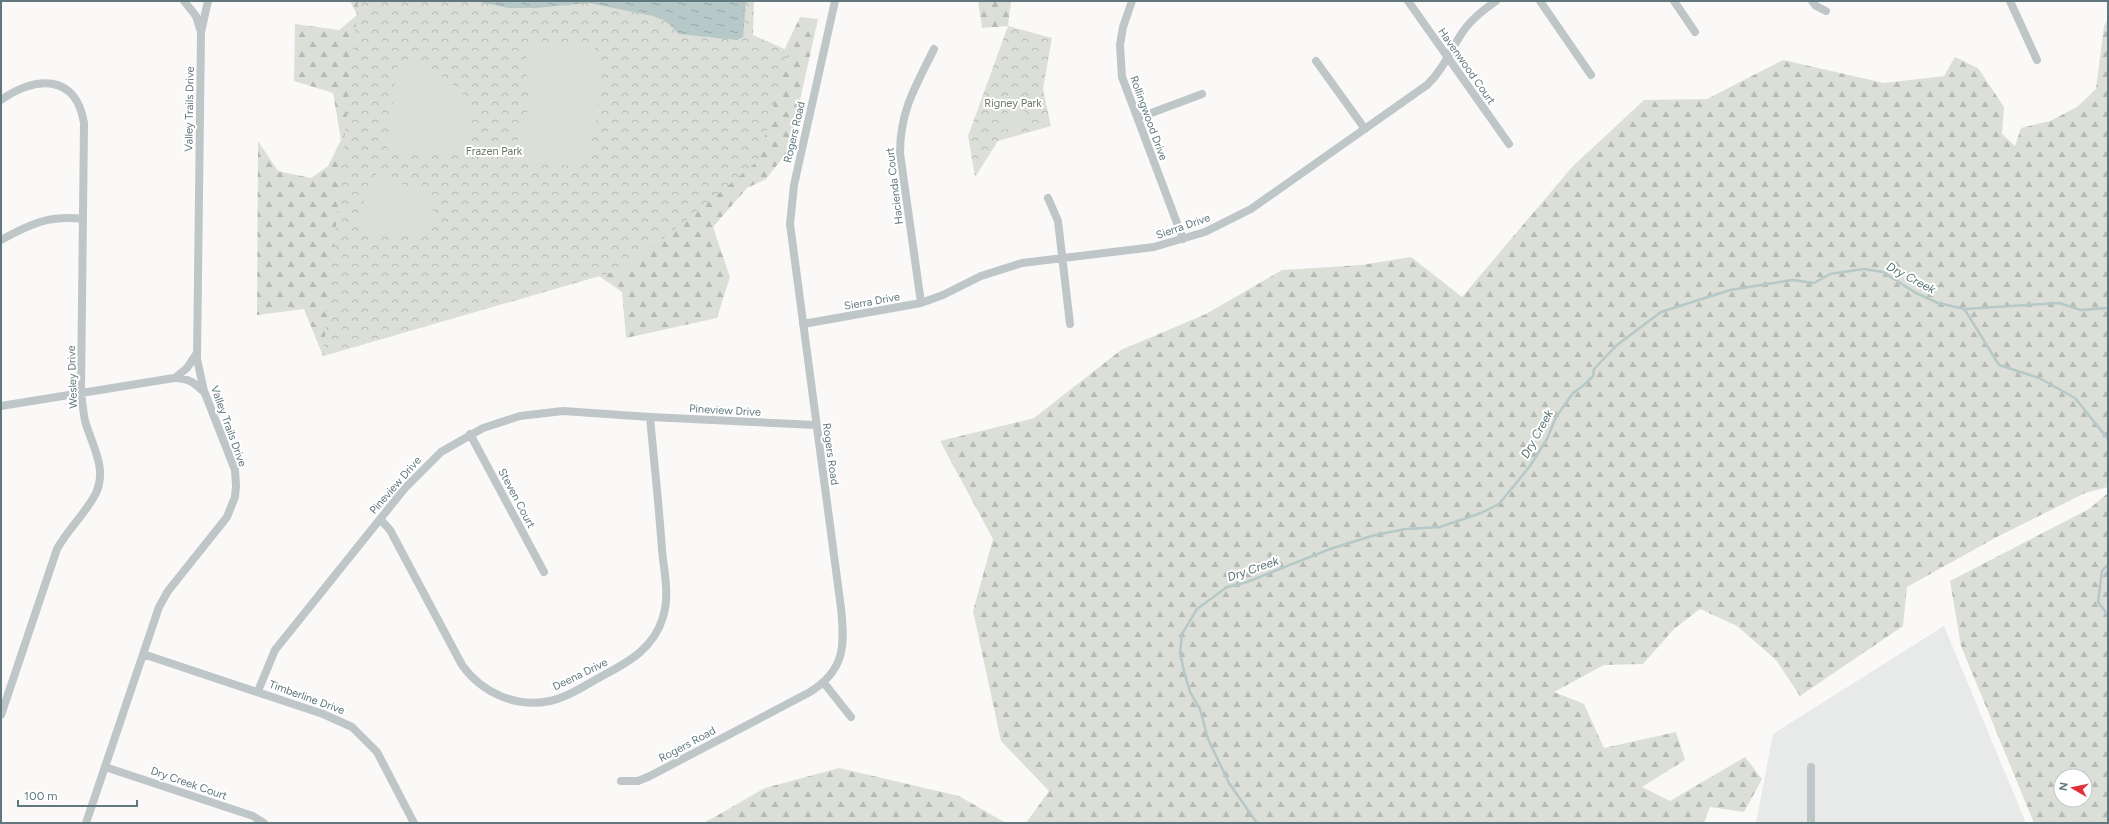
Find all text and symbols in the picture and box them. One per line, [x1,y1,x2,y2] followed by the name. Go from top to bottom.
[1435,26,1498,107] street label: Havenwood Court
[182,66,197,152] street label: Valley Trails Drive
[1127,74,1170,162] street label: Rollingwood Drive
[984,97,1042,110] park label: Rigney Park
[781,100,808,164] street label: Rogers Road
[466,145,523,158] park label: Frazen Park
[883,147,906,225] street label: Hacienda Court
[1154,211,1212,242] street label: Sierra Drive
[1884,259,1939,297] water label: Dry Creek
[843,290,901,313] street label: Sierra Drive
[65,345,80,409] street label: Wesley Drive
[208,384,249,468] street label: Valley Trails Drive
[689,402,761,419] street label: Pineview Drive
[1518,406,1557,461] water label: Dry Creek
[820,422,841,486] street label: Rogers Road
[367,454,424,517] street label: Pineview Drive
[495,466,538,530] street label: Steven Court
[1226,553,1282,584] water label: Dry Creek
[551,656,610,693] street label: Deena Drive
[267,678,346,717] street label: Timberline Drive
[657,724,718,765] street label: Rogers Road
[149,764,229,803] street label: Dry Creek Court
[2053,768,2093,808] north arrow
[2057,781,2071,792] text: N
[18,782,137,808] scale bar
[24,789,58,803] text: 100 m

